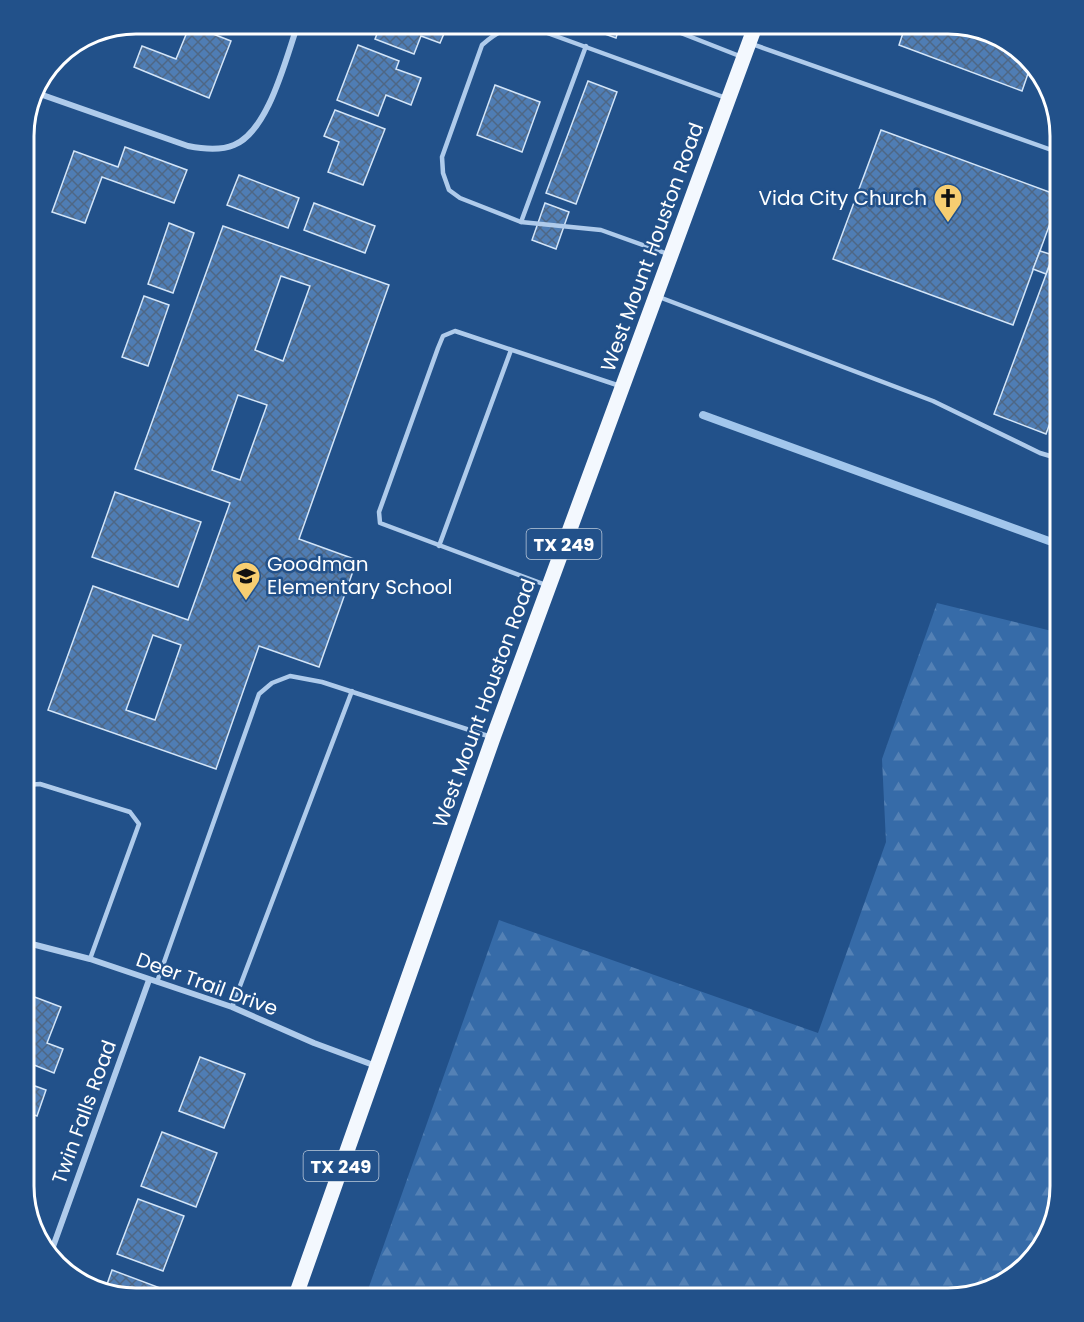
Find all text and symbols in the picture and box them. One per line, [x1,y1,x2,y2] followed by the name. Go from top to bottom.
[594,118,710,376] street label: West Mount Houston Road
[932,182,964,224] church icon: Vida City Church
[759,184,927,212] place label: Vida City Church
[526,529,602,559] road number: TX 249
[267,550,452,601] place label: Goodman Elementary School
[230,560,262,602] school or university icon: Goodman Elementary School
[426,574,542,832] street label: West Mount Houston Road
[132,945,282,1023] street label: Deer Trail Drive
[45,1036,123,1188] street label: Twin Falls Road
[304,1151,378,1181] road number: TX 249

